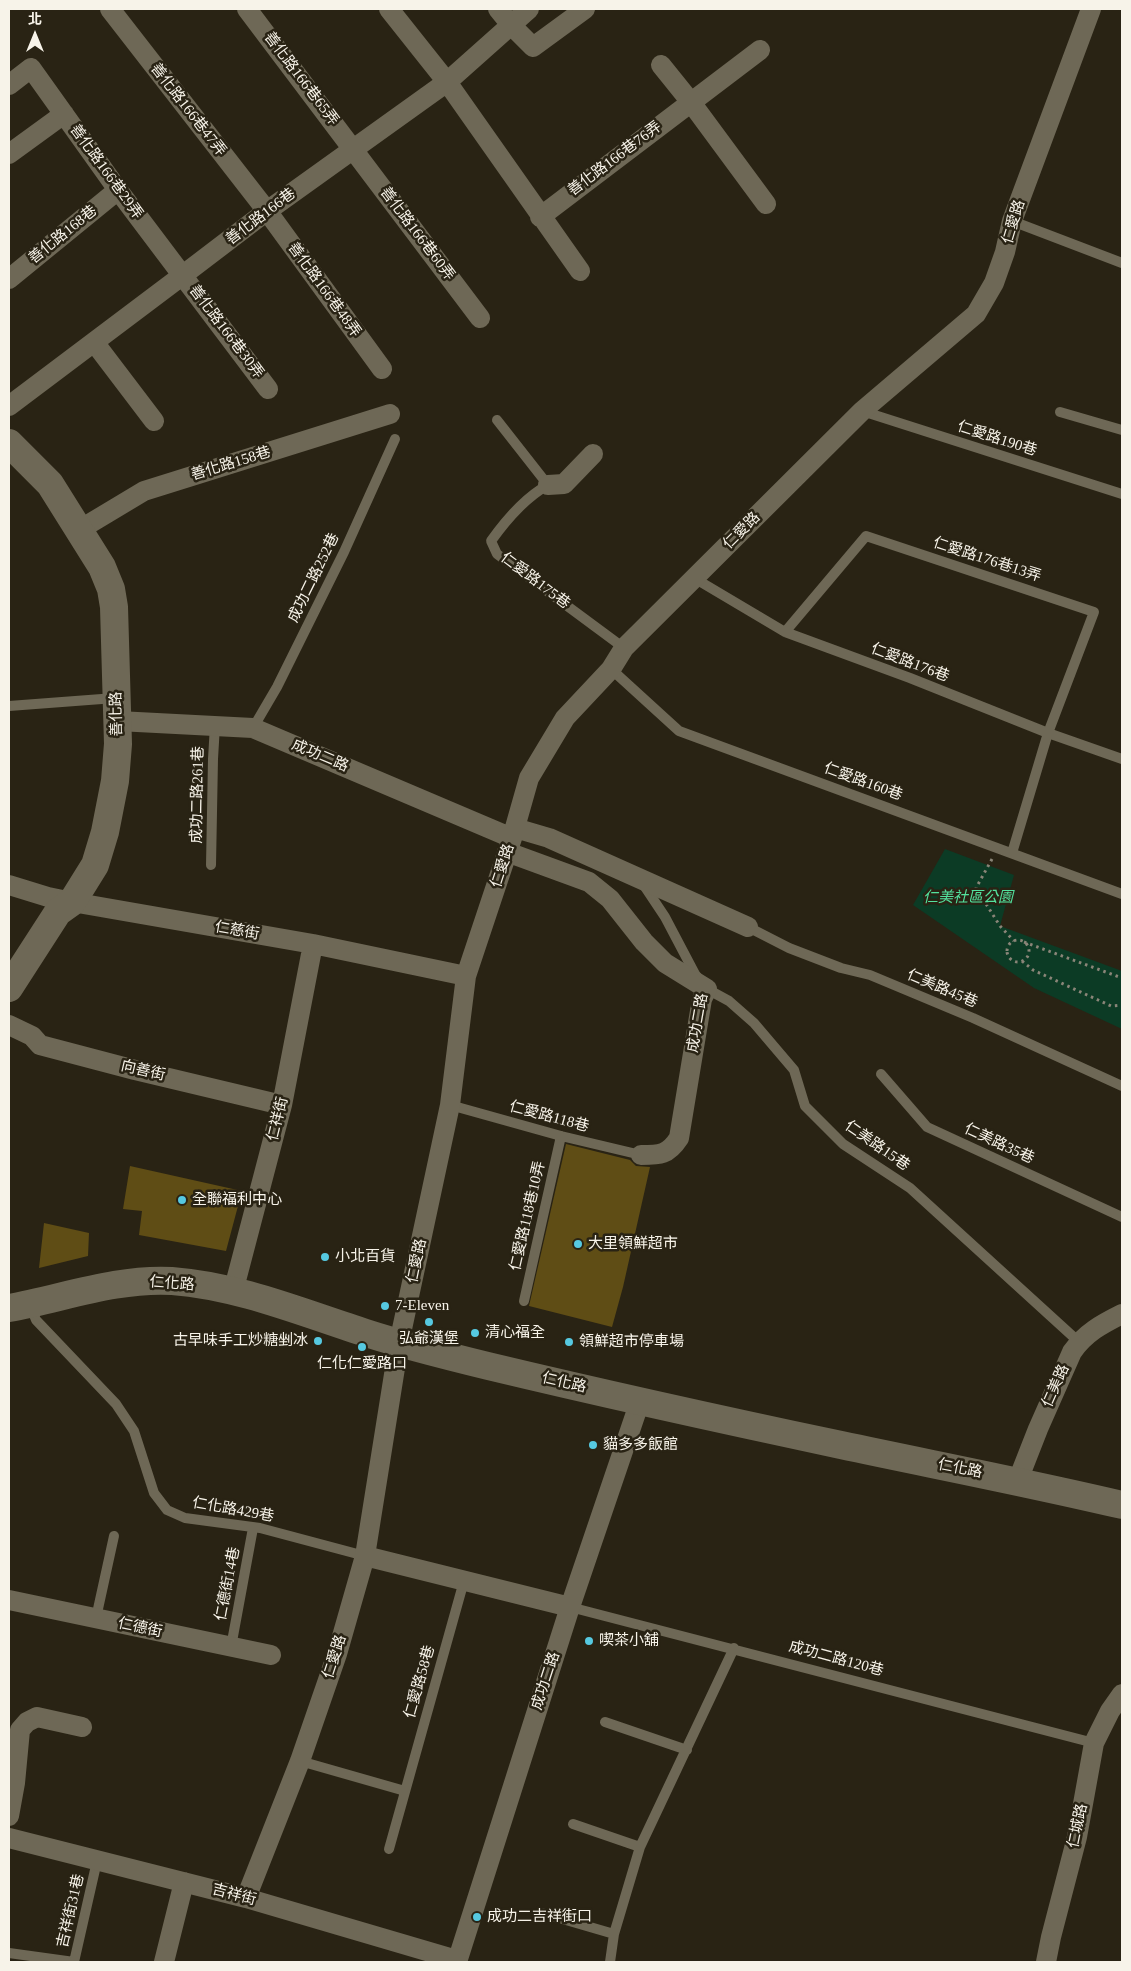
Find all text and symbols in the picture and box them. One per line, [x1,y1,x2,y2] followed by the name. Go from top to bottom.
[10,10,60,60] north arrow
[28,12,42,27] text: 北
[260,29,342,129] street label: 善化路166巷65弄
[146,60,230,160] street label: 善化路166巷47弄
[565,118,665,200] street label: 善化路166巷76弄
[66,121,146,223] street label: 善化路166巷29弄
[376,184,458,284] street label: 善化路166巷60弄
[223,185,299,249] street label: 善化路166巷
[999,198,1029,246] street label: 仁愛路
[25,202,101,268] street label: 善化路168巷
[284,239,364,341] street label: 善化路166巷48弄
[185,282,267,382] street label: 善化路166巷30弄
[955,418,1039,460] street label: 仁愛路190巷
[189,443,273,485] street label: 善化路158巷
[720,509,764,553] street label: 仁愛路
[285,530,343,626] street label: 成功二路252巷
[931,534,1043,586] street label: 仁愛路176巷13弄
[497,549,573,613] street label: 仁愛路175巷
[868,640,952,686] street label: 仁愛路176巷
[108,691,126,737] street label: 善化路
[289,736,351,776] street label: 成功二路
[188,746,208,844] street label: 成功二路261巷
[821,759,905,805] street label: 仁愛路160巷
[487,842,519,890] street label: 仁愛路
[923,889,1013,907] park label: 仁美社區公園
[213,918,261,944] street label: 仁慈街
[904,966,980,1012] street label: 仁美路45巷
[684,992,712,1054] street label: 成功二路
[119,1057,167,1085] street label: 向善街
[264,1095,292,1143] street label: 仁祥街
[507,1098,591,1136] street label: 仁愛路118巷
[841,1117,913,1175] street label: 仁美路15巷
[961,1120,1037,1168] street label: 仁美路35巷
[507,1159,549,1273] street label: 仁愛路118巷10弄
[192,1191,282,1209] place label: 全聯福利中心
[176,1194,188,1206] marker: 全聯福利中心
[588,1235,678,1253] place label: 大里領鮮超市
[404,1237,430,1285] street label: 仁愛路
[572,1238,584,1250] marker: 大里領鮮超市
[335,1248,395,1266] place label: 小北百貨
[319,1251,331,1263] marker: 小北百貨
[149,1273,195,1295] street label: 仁化路
[395,1297,449,1315] place label: 7-Eleven
[379,1300,391,1312] marker: 7-Eleven
[423,1316,435,1328] marker: 弘爺漢堡
[485,1324,545,1342] place label: 清心福全
[469,1327,481,1339] marker: 清心福全
[399,1330,459,1348] place label: 弘爺漢堡
[173,1332,308,1350] place label: 古早味手工炒糖剉冰
[579,1333,684,1351] place label: 領鮮超市停車場
[312,1335,324,1347] marker: 古早味手工炒糖剉冰
[563,1336,575,1348] marker: 領鮮超市停車場
[356,1341,368,1353] marker: 仁化仁愛路口
[317,1355,407,1373] place label: 仁化仁愛路口
[1039,1362,1073,1410] street label: 仁美路
[540,1369,588,1397] street label: 仁化路
[603,1436,678,1454] place label: 貓多多飯館
[587,1439,599,1451] marker: 貓多多飯館
[936,1456,984,1482] street label: 仁化路
[191,1494,275,1526] street label: 仁化路429巷
[212,1545,244,1623] street label: 仁德街14巷
[116,1615,164,1641] street label: 仁德街
[599,1632,659,1650] place label: 喫茶小舖
[319,1633,351,1681] street label: 仁愛路
[583,1635,595,1647] marker: 喫茶小舖
[787,1638,885,1680] street label: 成功二路120巷
[401,1643,439,1721] street label: 仁愛路58巷
[528,1650,564,1712] street label: 成功二路
[1065,1802,1091,1850] street label: 仁城路
[54,1872,88,1950] street label: 吉祥街31巷
[210,1880,258,1910] street label: 吉祥街
[487,1908,592,1926] place label: 成功二吉祥街口
[471,1911,483,1923] marker: 成功二吉祥街口

